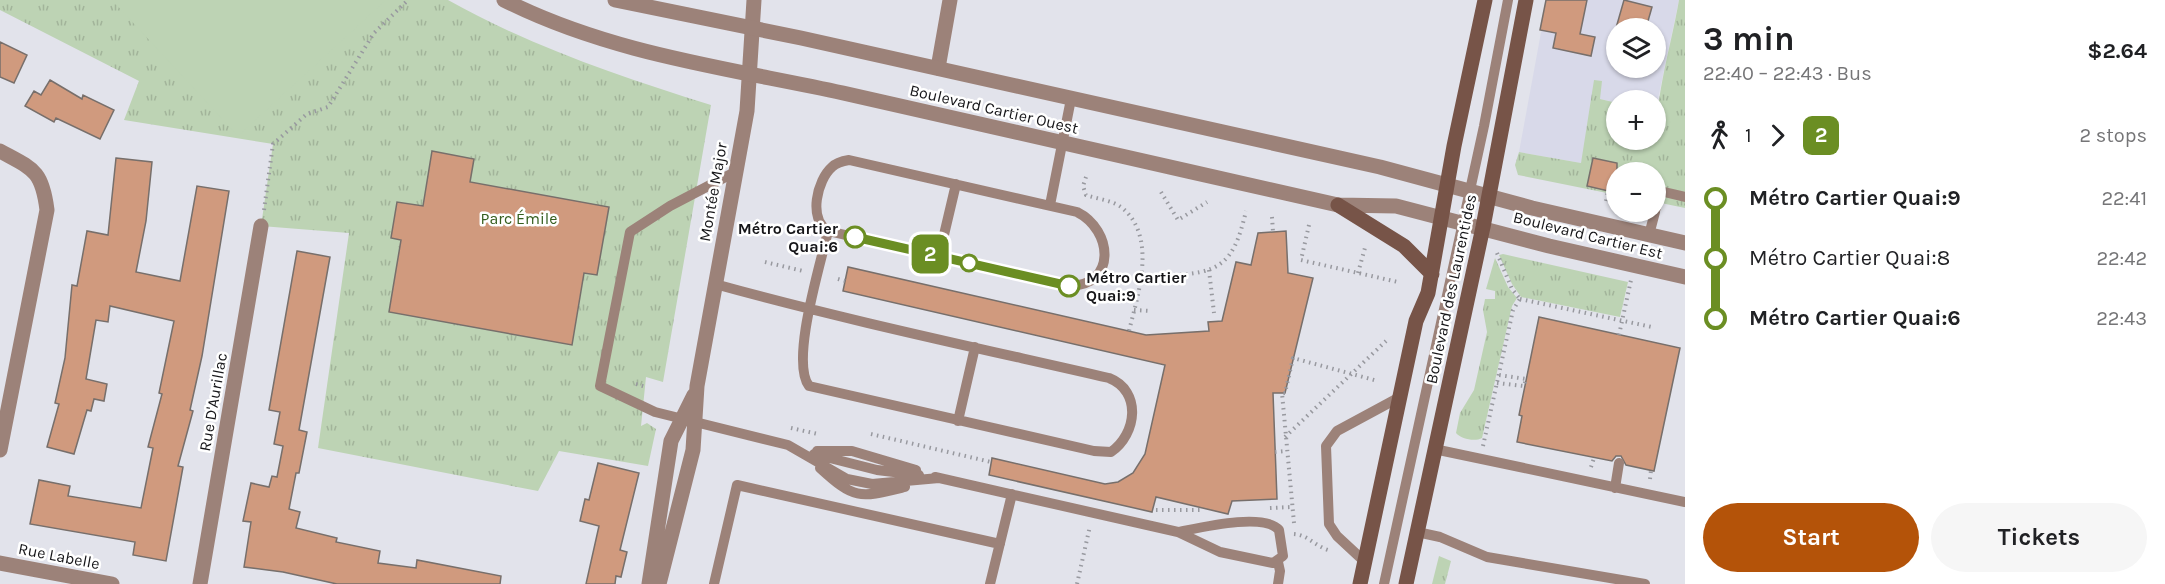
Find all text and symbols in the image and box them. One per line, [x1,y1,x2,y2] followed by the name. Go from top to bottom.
[1606,18,1666,222] map controls
[1606,18,1666,78] button: layers
[1703,20,1795,58] text: 3 min
[2087,38,2147,64] text: $2.64
[1703,62,1872,85] text: 22:40 – 22:43 · Bus
[908,80,1080,138] street label: Boulevard Cartier Ouest
[1606,90,1666,150] button: +
[1703,119,1736,152] icon: walk
[1761,119,1794,152] icon: forward
[1815,123,1827,147] text: 2
[1745,124,1752,147] text: 1
[2080,124,2147,147] text: 2 stops
[695,141,731,243] street label: Montée Major
[1606,162,1666,222] button: −
[1749,185,1961,211] text: Métro Cartier Quai:9
[2101,187,2147,210] text: 22:41
[1422,192,1480,386] street label: Boulevard des Laurentides
[1511,207,1665,263] street label: Boulevard Cartier Est
[481,209,557,228] park label: Parc Émile
[738,219,839,256] place label: Métro Cartier Quai:6
[844,226,866,248] marker: Métro Cartier Quai:6
[910,234,950,274] line badge: 2
[924,242,936,266] text: 2
[1749,245,1950,271] text: Métro Cartier Quai:8
[2096,247,2147,270] text: 22:42
[960,254,978,272] unlabelled marker
[1086,268,1187,305] place label: Métro Cartier Quai:9
[1058,275,1080,297] marker: Métro Cartier Quai:9
[1749,305,1961,331] text: Métro Cartier Quai:6
[2096,307,2147,330] text: 22:43
[195,351,231,453] street label: Rue D'Aurillac
[1703,503,1919,572] button: Start
[1931,503,2147,572] button: Tickets
[17,539,101,573] street label: Rue Labelle

